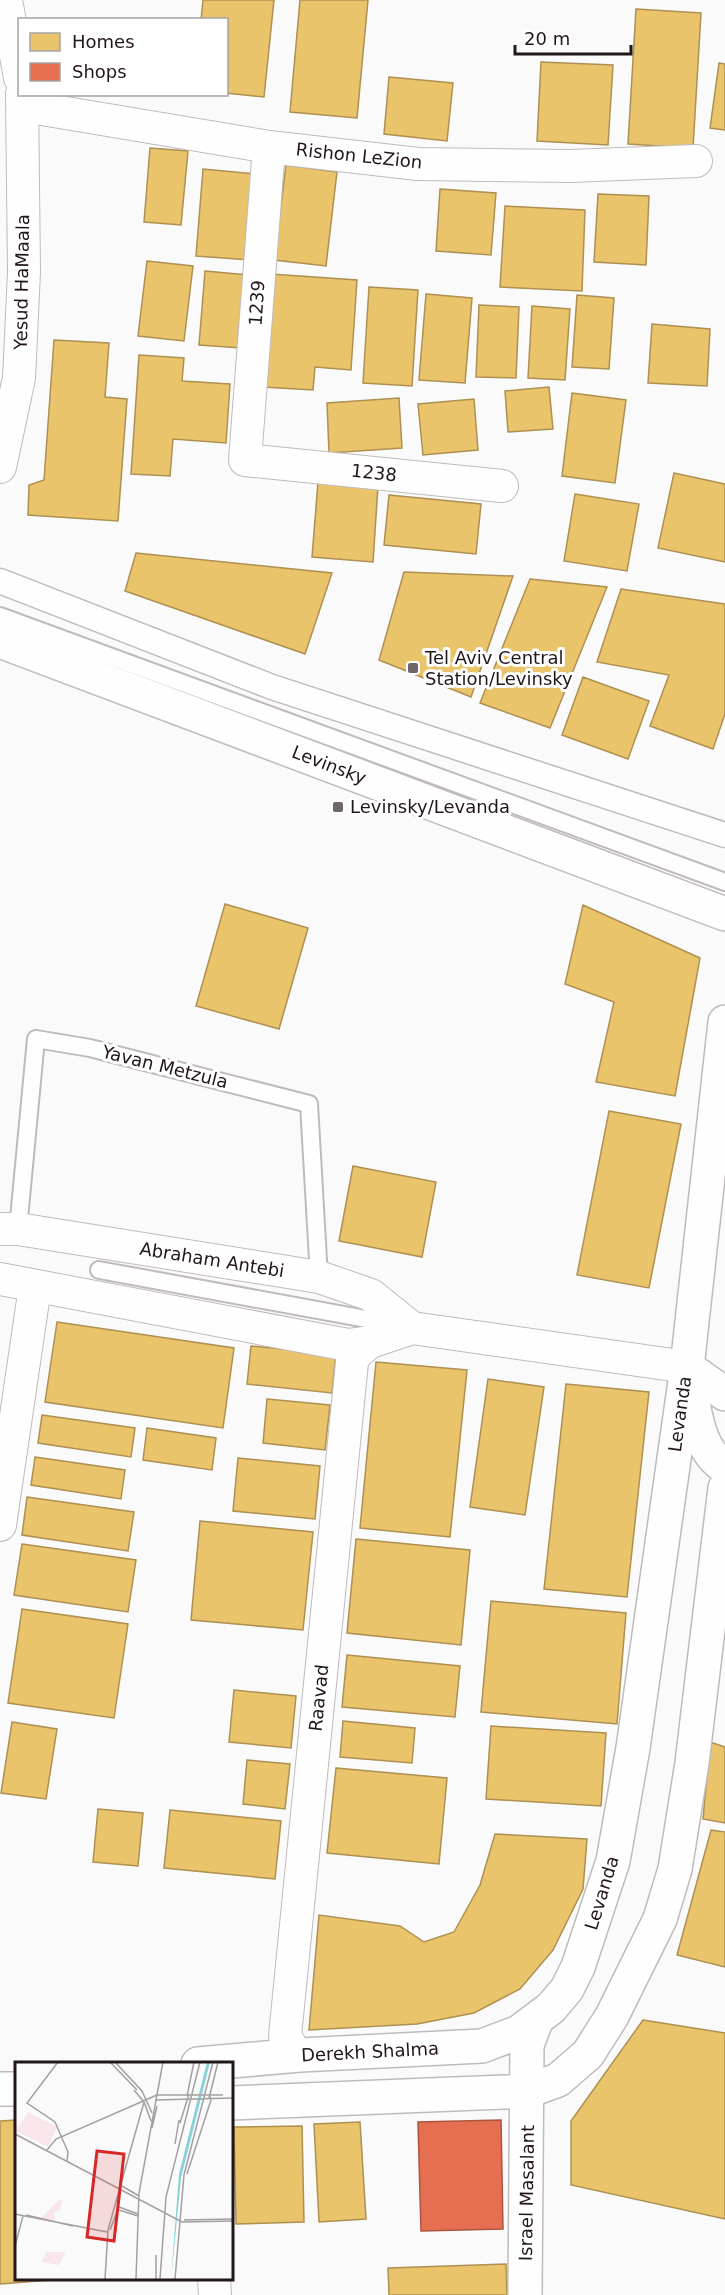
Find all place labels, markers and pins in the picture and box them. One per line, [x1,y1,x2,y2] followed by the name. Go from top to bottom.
[424,647,573,689] place label: Tel Aviv Central Station/Levinsky
[406,661,420,675] marker: Tel Aviv Central Station/Levinsky
[350,796,510,817] place label: Levinsky/Levanda
[331,800,345,814] marker: Levinsky/Levanda

